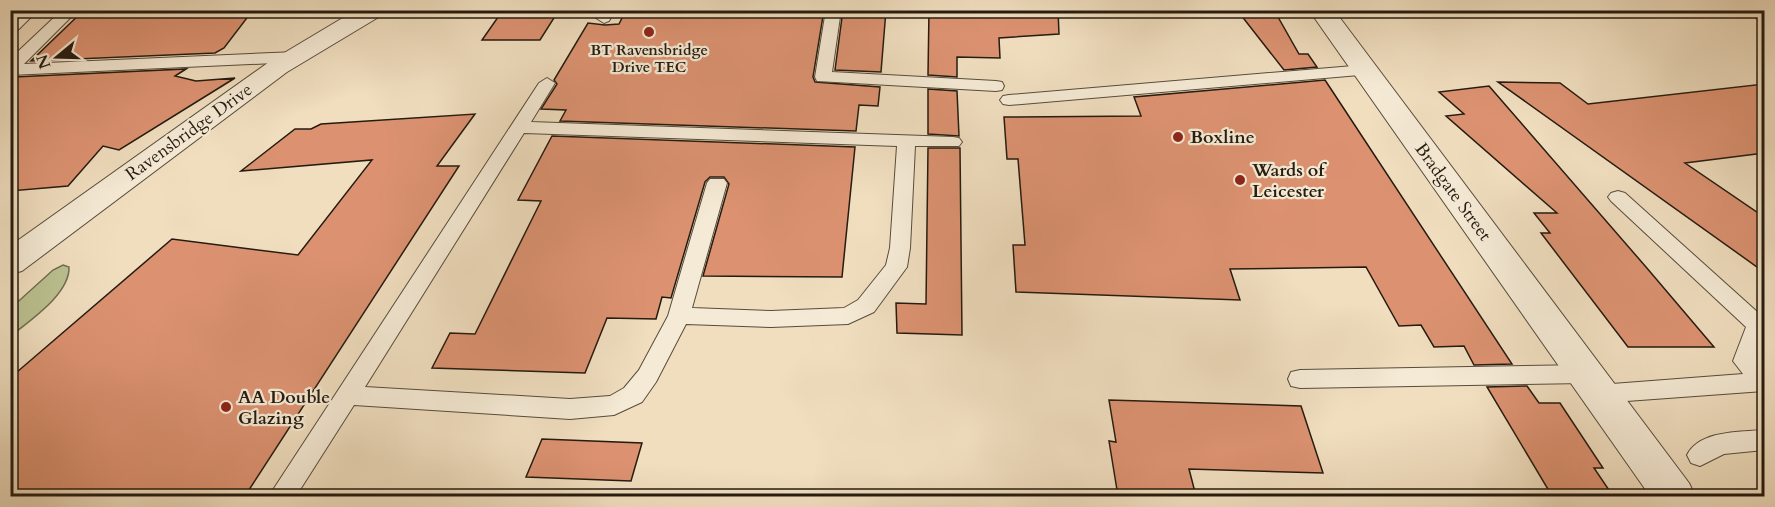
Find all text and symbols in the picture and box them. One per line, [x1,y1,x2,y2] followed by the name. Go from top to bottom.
[642,25,656,39] marker: BT Ravensbridge Drive TEC
[27,27,87,87] north arrow
[590,40,708,77] place label: BT Ravensbridge Drive TEC
[31,51,56,72] text: N
[120,77,258,187] street label: Ravensbridge Drive
[1190,125,1255,150] place label: Boxline
[1171,130,1185,144] marker: Boxline
[1409,138,1497,247] street label: Bradgate Street
[1251,158,1327,204] place label: Wards of Leicester
[1233,173,1247,187] marker: Wards of Leicester
[238,385,330,431] place label: AA Double Glazing
[219,400,233,414] marker: AA Double Glazing

